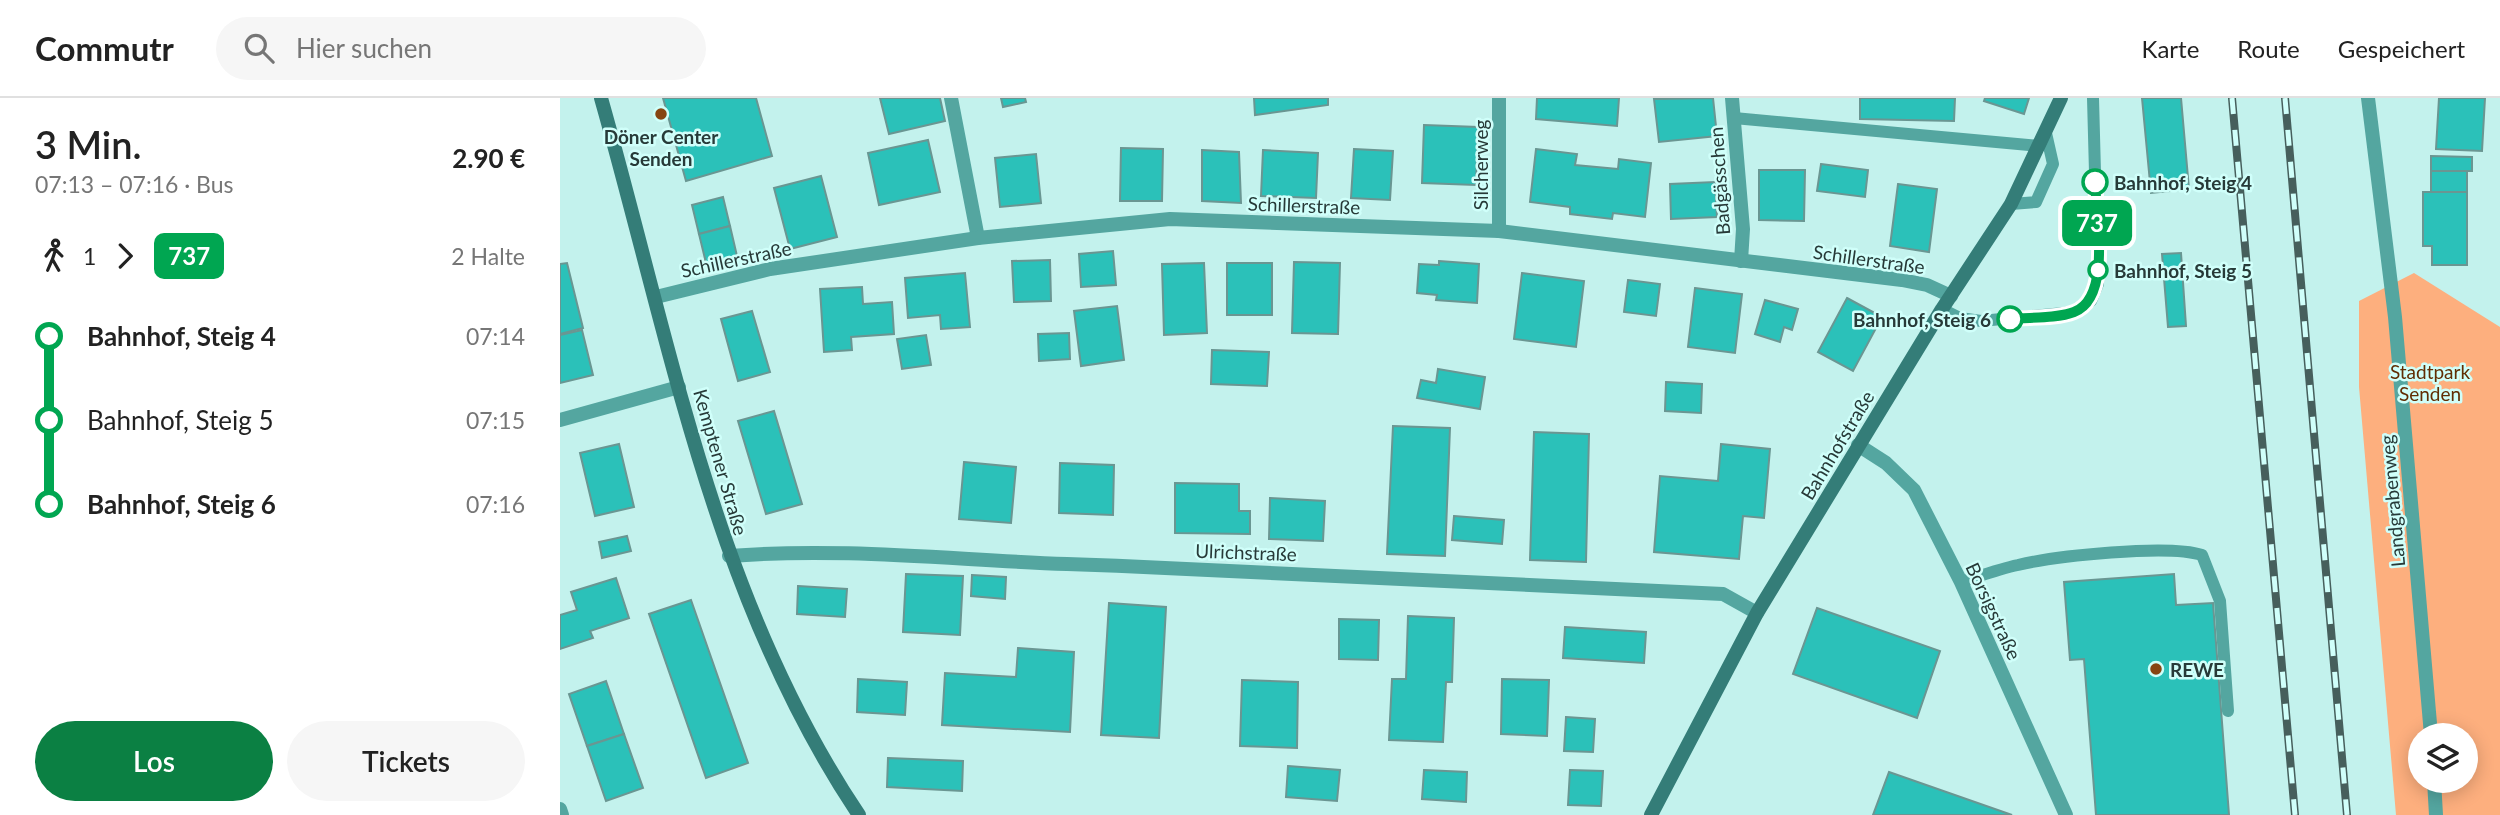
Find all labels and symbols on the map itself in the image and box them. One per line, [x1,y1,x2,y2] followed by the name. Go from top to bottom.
[653,106,669,122] marker: Döner Center Senden
[1469,120,1492,210] street label: Silcherweg
[604,125,719,170] place label: Döner Center Senden
[1704,126,1734,236] street label: Badgässchen
[2082,169,2108,195] marker: Bahnhof, Steig 4
[2114,171,2252,194] place label: Bahnhof, Steig 4
[1247,192,1361,218] street label: Schillerstraße
[2057,200,2137,246] line badge: 737
[679,236,793,282] street label: Schillerstraße
[1812,240,1926,278] street label: Schillerstraße
[2114,259,2252,282] place label: Bahnhof, Steig 5
[2088,260,2108,280] marker: Bahnhof, Steig 5
[1997,306,2023,332] marker: Bahnhof, Steig 6
[1853,308,1991,331] place label: Bahnhof, Steig 6
[2390,360,2470,405] park label: Stadtpark Senden
[689,386,753,538] street label: Kemptener Straße
[1795,386,1879,504] street label: Bahnhofstraße
[2375,434,2409,568] street label: Landgrabenweg
[1195,539,1297,565] street label: Ulrichstraße
[1961,559,2027,663] street label: Borsigstraße
[2170,658,2224,681] place label: REWE
[2148,661,2164,677] marker: REWE

